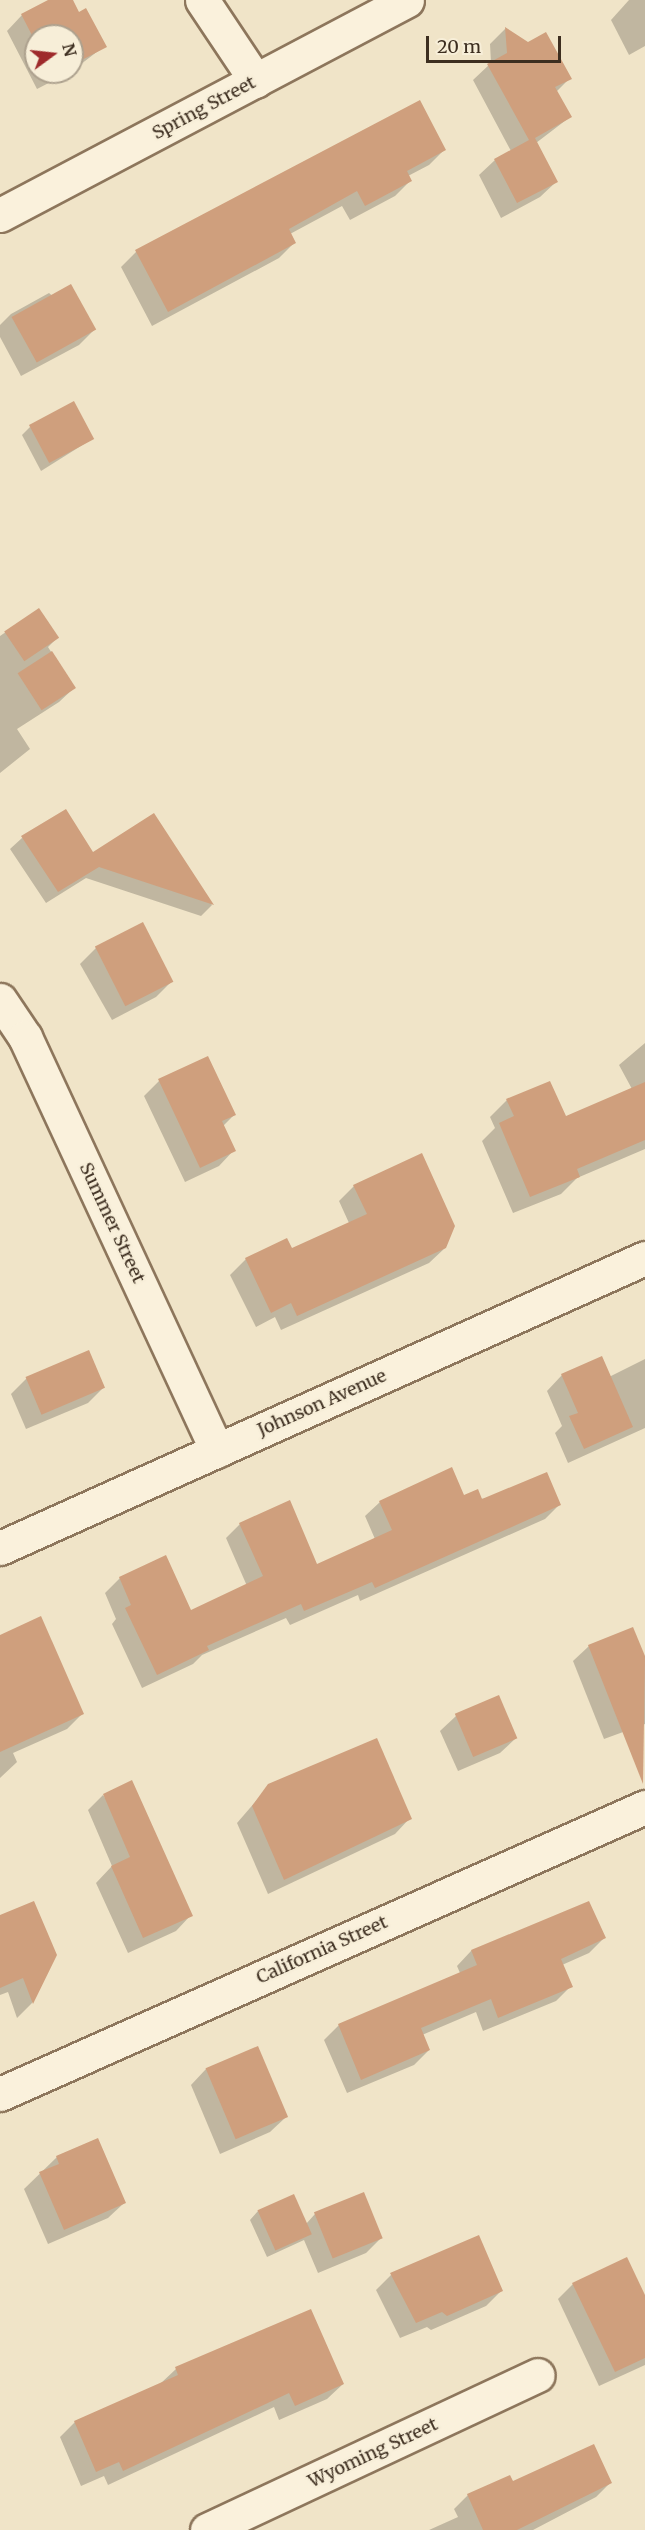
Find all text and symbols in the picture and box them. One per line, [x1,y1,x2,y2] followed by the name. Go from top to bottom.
[24,24,84,84] north arrow
[429,24,564,62] scale bar
[437,35,481,58] text: 20 m
[58,41,81,59] text: N
[149,72,259,144] street label: Spring Street
[75,1159,149,1287] street label: Summer Street
[254,1365,390,1441] street label: Johnson Avenue
[253,1911,391,1989] street label: California Street
[305,2414,441,2492] street label: Wyoming Street

